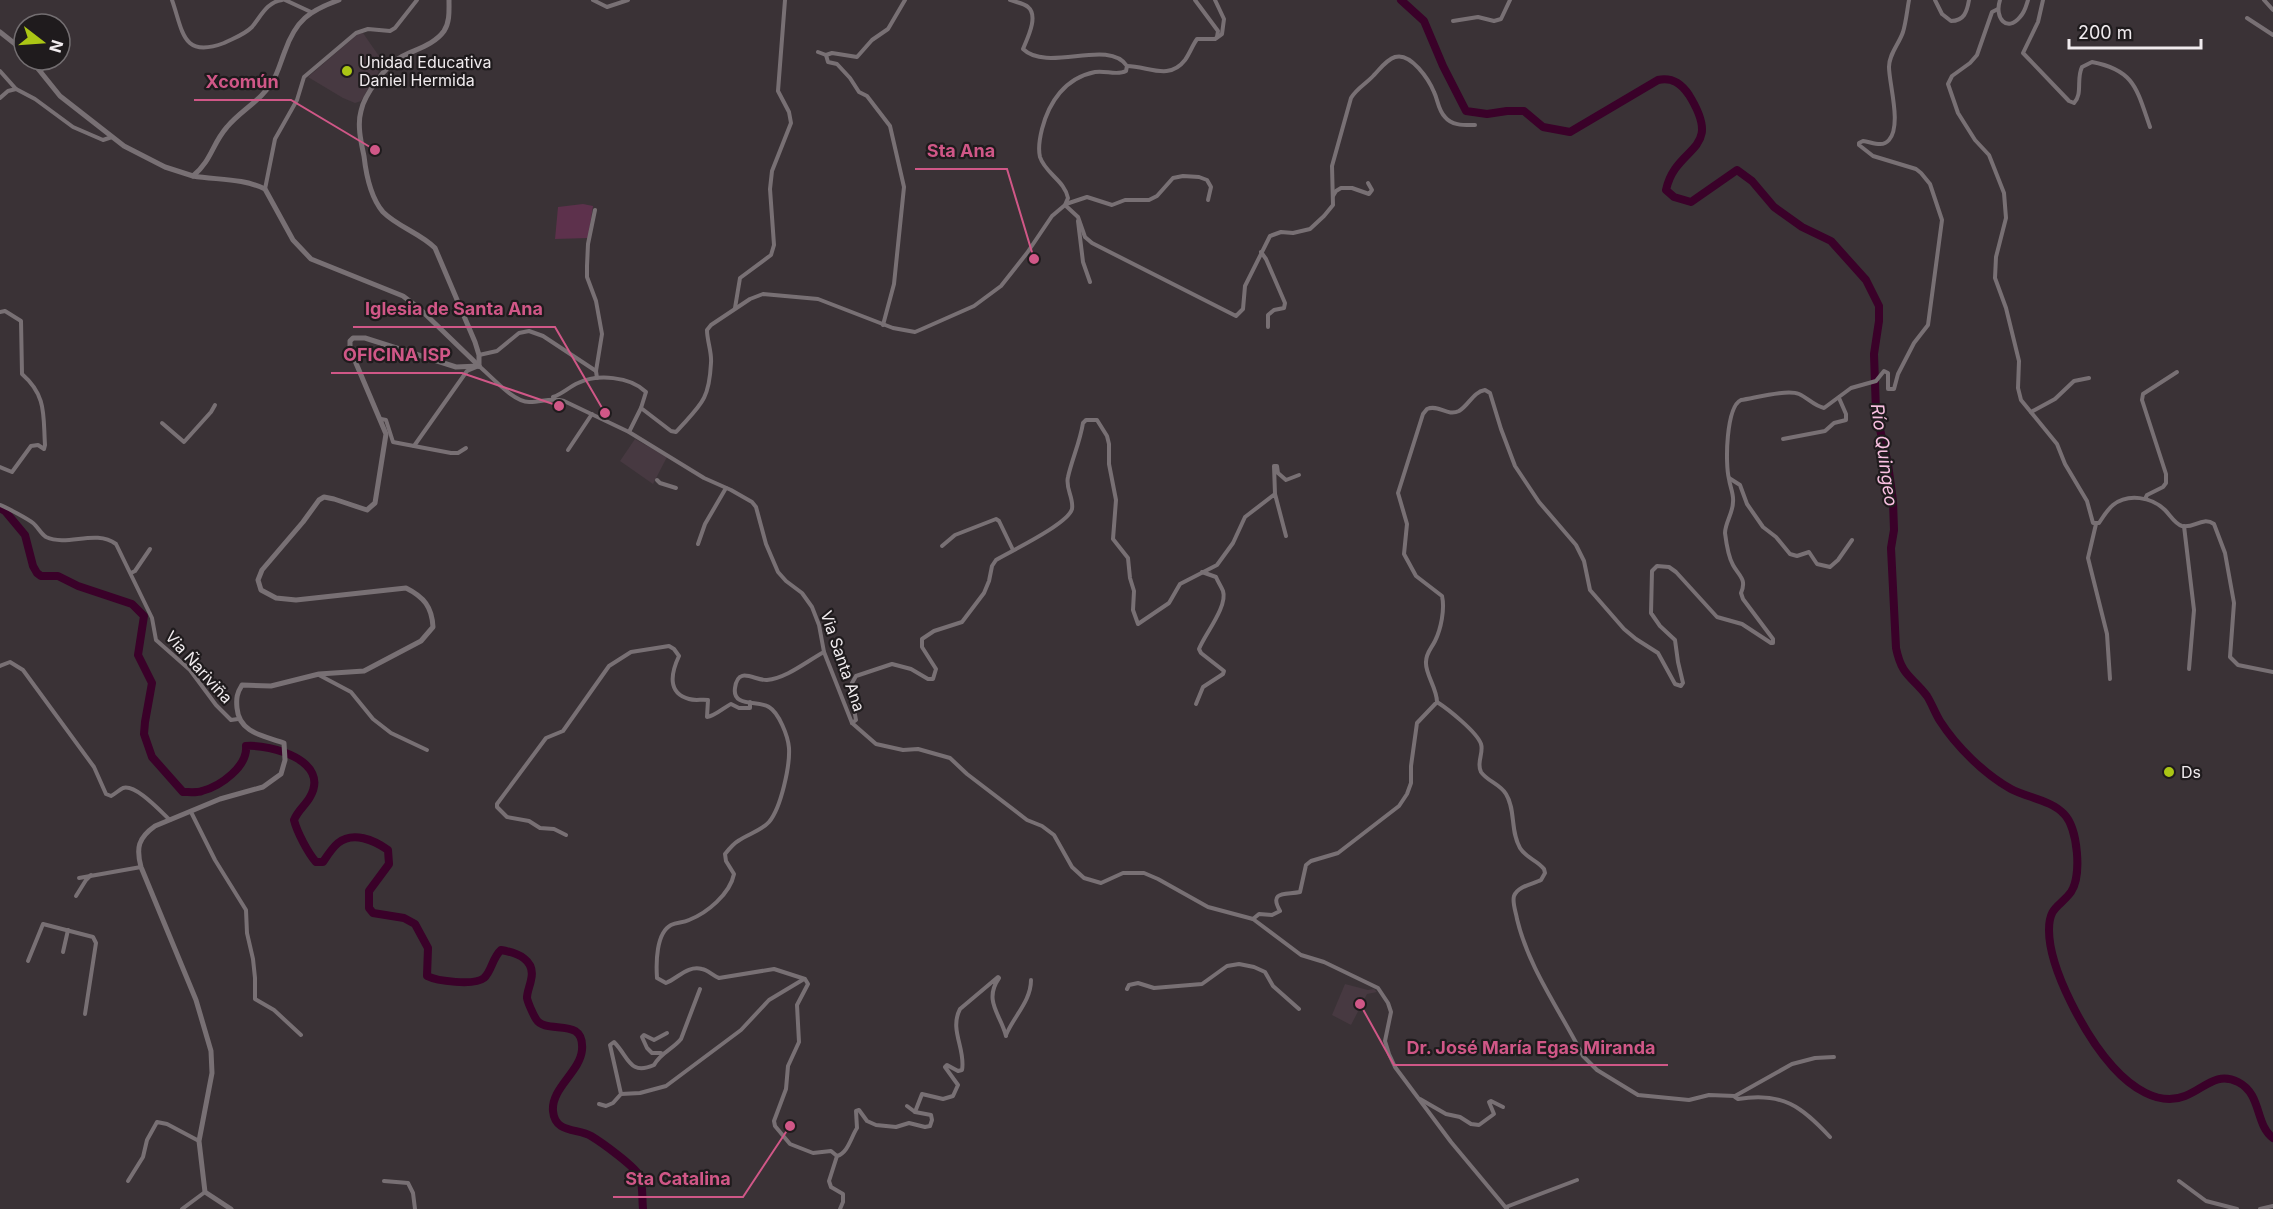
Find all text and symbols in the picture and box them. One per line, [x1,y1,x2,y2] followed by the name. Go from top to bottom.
[12,12,72,72] north arrow
[2069,12,2201,50] scale bar
[2078,22,2133,43] text: 200 m
[45,38,68,55] text: N
[359,52,491,90] place label: Unidad Educativa Daniel Hermida
[194,64,291,100] callout: Xcomún
[340,64,354,78] marker: Unidad Educativa Daniel Hermida
[205,71,279,92] text: Xcomún
[915,133,1007,169] callout: Sta Ana
[927,140,995,161] text: Sta Ana
[353,291,555,327] callout: Iglesia de Santa Ana
[365,298,543,319] text: Iglesia de Santa Ana
[331,337,462,373] callout: OFICINA ISP
[343,344,451,365] text: OFICINA ISP
[1867,402,1902,508] water label: Río Quingeo
[816,608,870,714] street label: Via Santa Ana
[161,627,237,707] street label: Via Ñariviña
[2181,762,2201,782] place label: Ds
[2162,765,2176,779] marker: Ds
[1394,1029,1668,1065] callout: Dr. José María Egas Miranda
[1406,1037,1656,1058] text: Dr. José María Egas Miranda
[613,1161,743,1197] callout: Sta Catalina
[625,1168,731,1189] text: Sta Catalina

